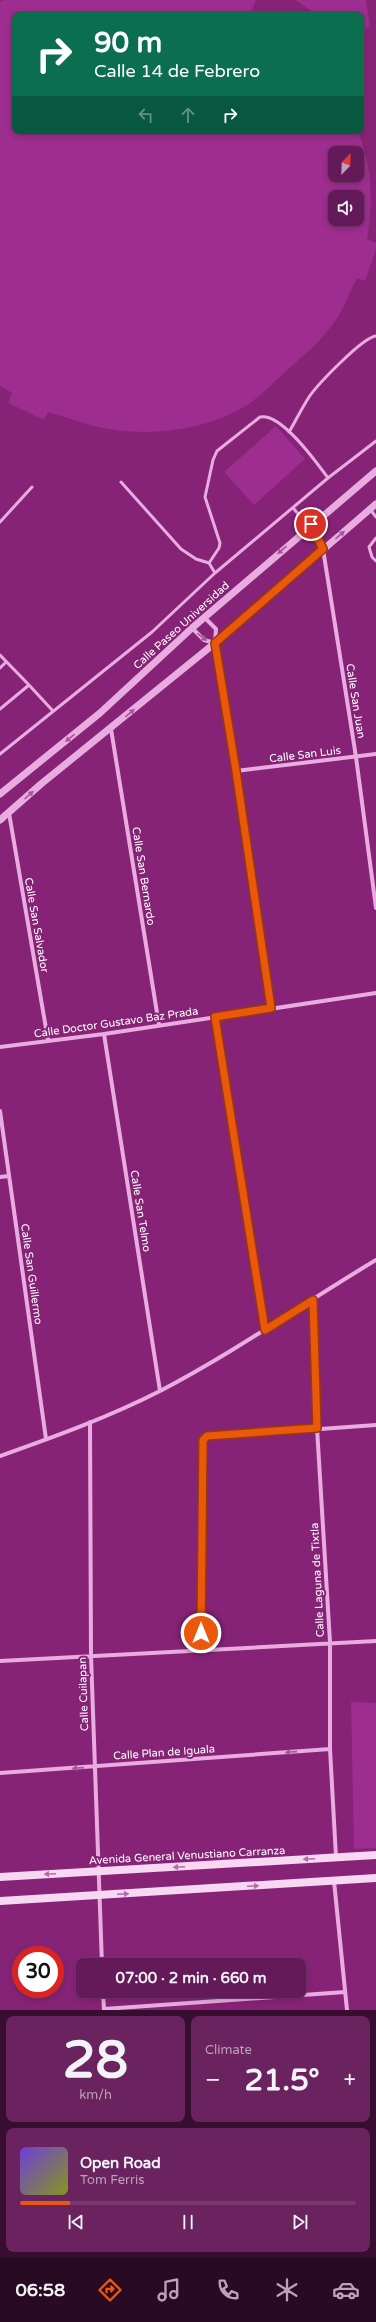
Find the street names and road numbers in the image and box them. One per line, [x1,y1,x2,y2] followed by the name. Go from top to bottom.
[131,579,232,672] street label: Calle Paseo Universidad
[343,663,368,739] street label: Calle San Juan
[269,744,342,765] street label: Calle San Luis
[129,826,158,927] street label: Calle San Bernardo
[22,876,51,974] street label: Calle San Salvador
[33,1005,199,1040] street label: Calle Doctor Gustavo Baz Prada
[128,1169,153,1253] street label: Calle San Telmo
[18,1223,45,1325] street label: Calle San Guillermo
[308,1522,327,1638] street label: Calle Laguna de Tixtla
[76,1657,91,1731] street label: Calle Cuilapan
[113,1742,215,1763] street label: Calle Plan de Iguala
[88,1844,286,1867] street label: Avenida General Venustiano Carranza

